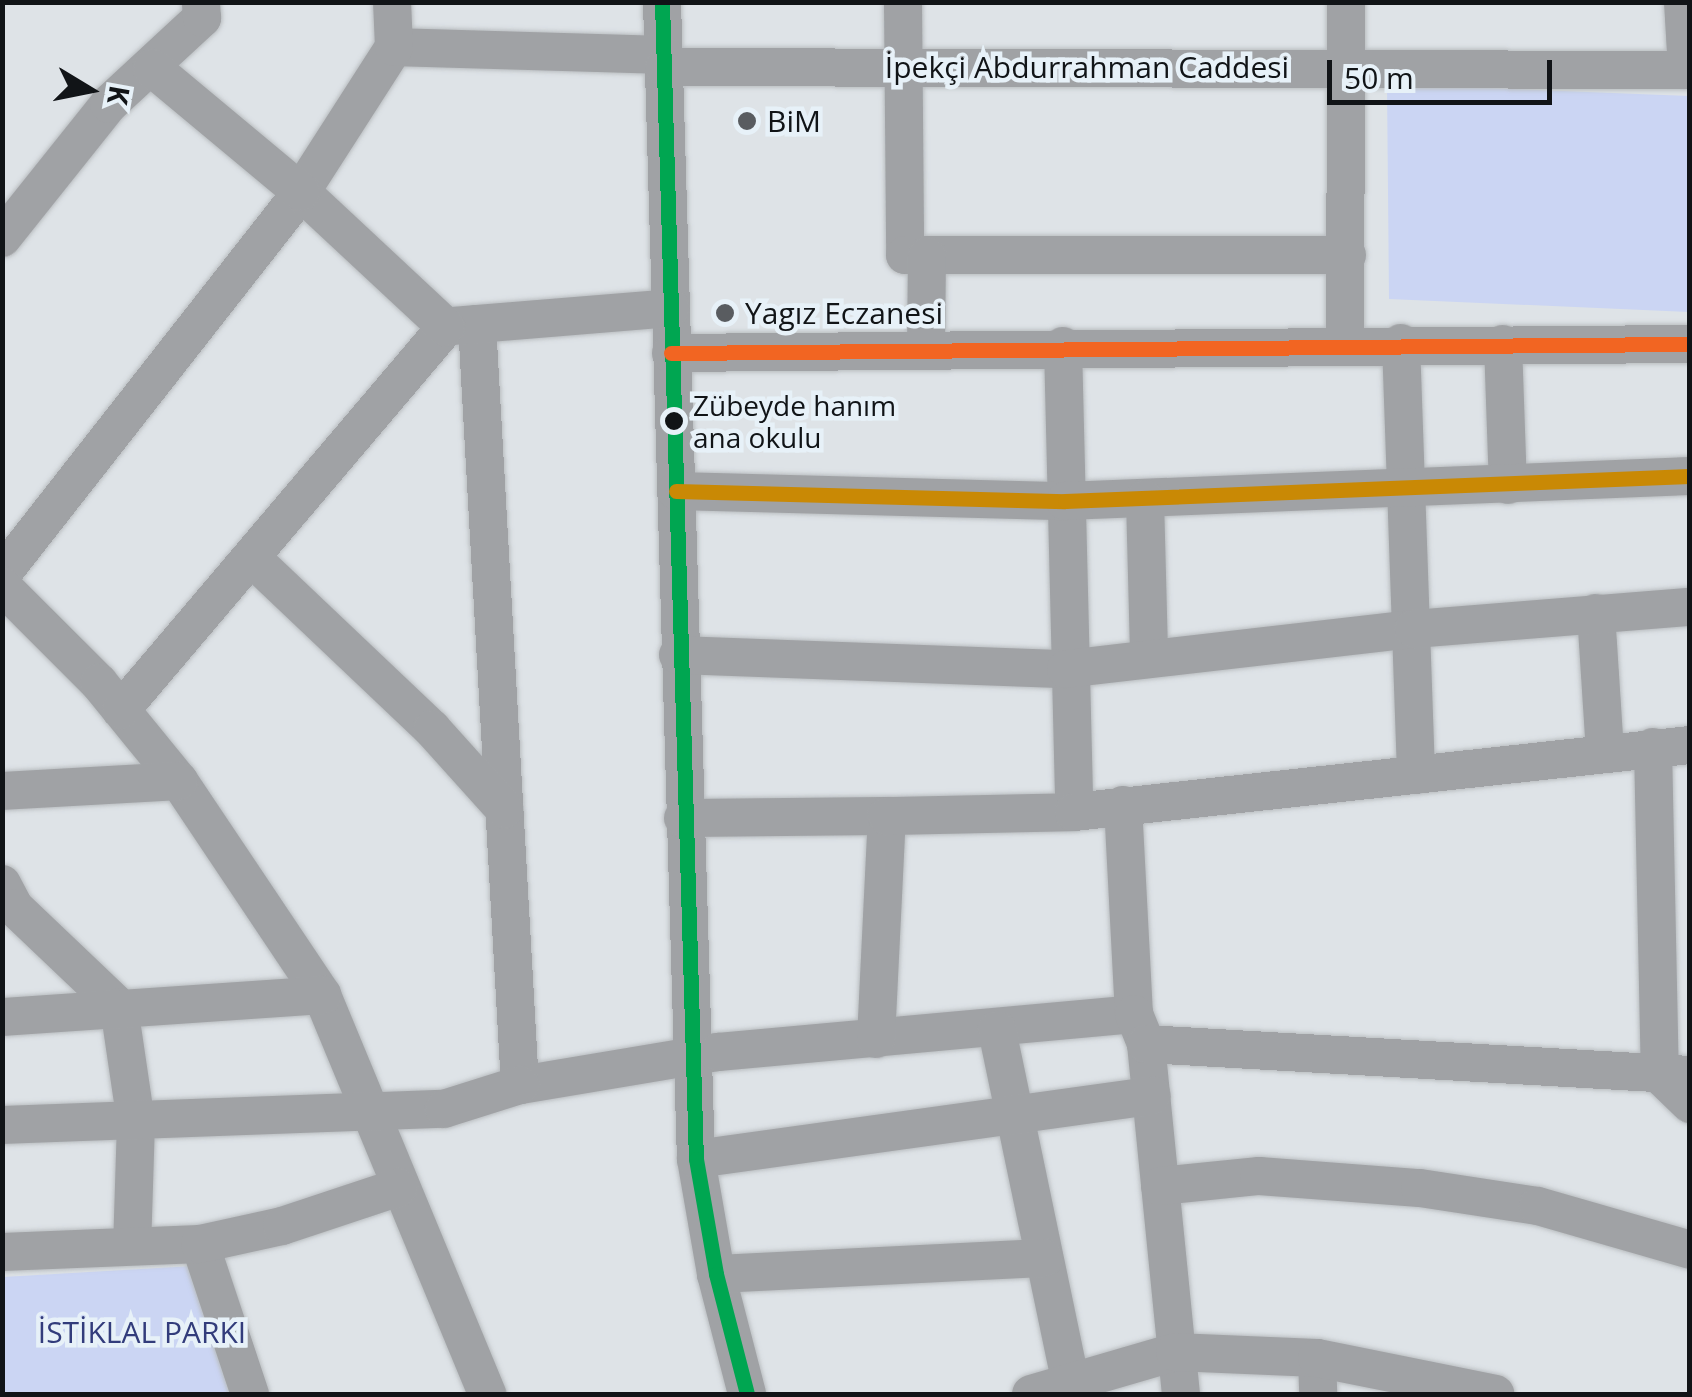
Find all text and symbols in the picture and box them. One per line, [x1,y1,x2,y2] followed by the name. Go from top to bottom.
[40,40,140,140] north arrow
[1332,40,1557,102] scale bar
[885,49,1289,85] street label: İpekçi Abdurrahman Caddesi
[1344,57,1414,98] text: 50 m
[99,83,140,108] text: K
[767,103,821,139] place label: BiM
[736,110,758,132] marker: BiM
[745,295,943,331] place label: Yagız Eczanesi
[714,302,736,324] marker: Yagız Eczanesi
[693,388,896,454] place label: Zübeyde hanım ana okulu
[664,411,684,431] marker: Zübeyde hanım ana okulu
[38,1314,246,1350] park label: İSTİKLAL PARKI

